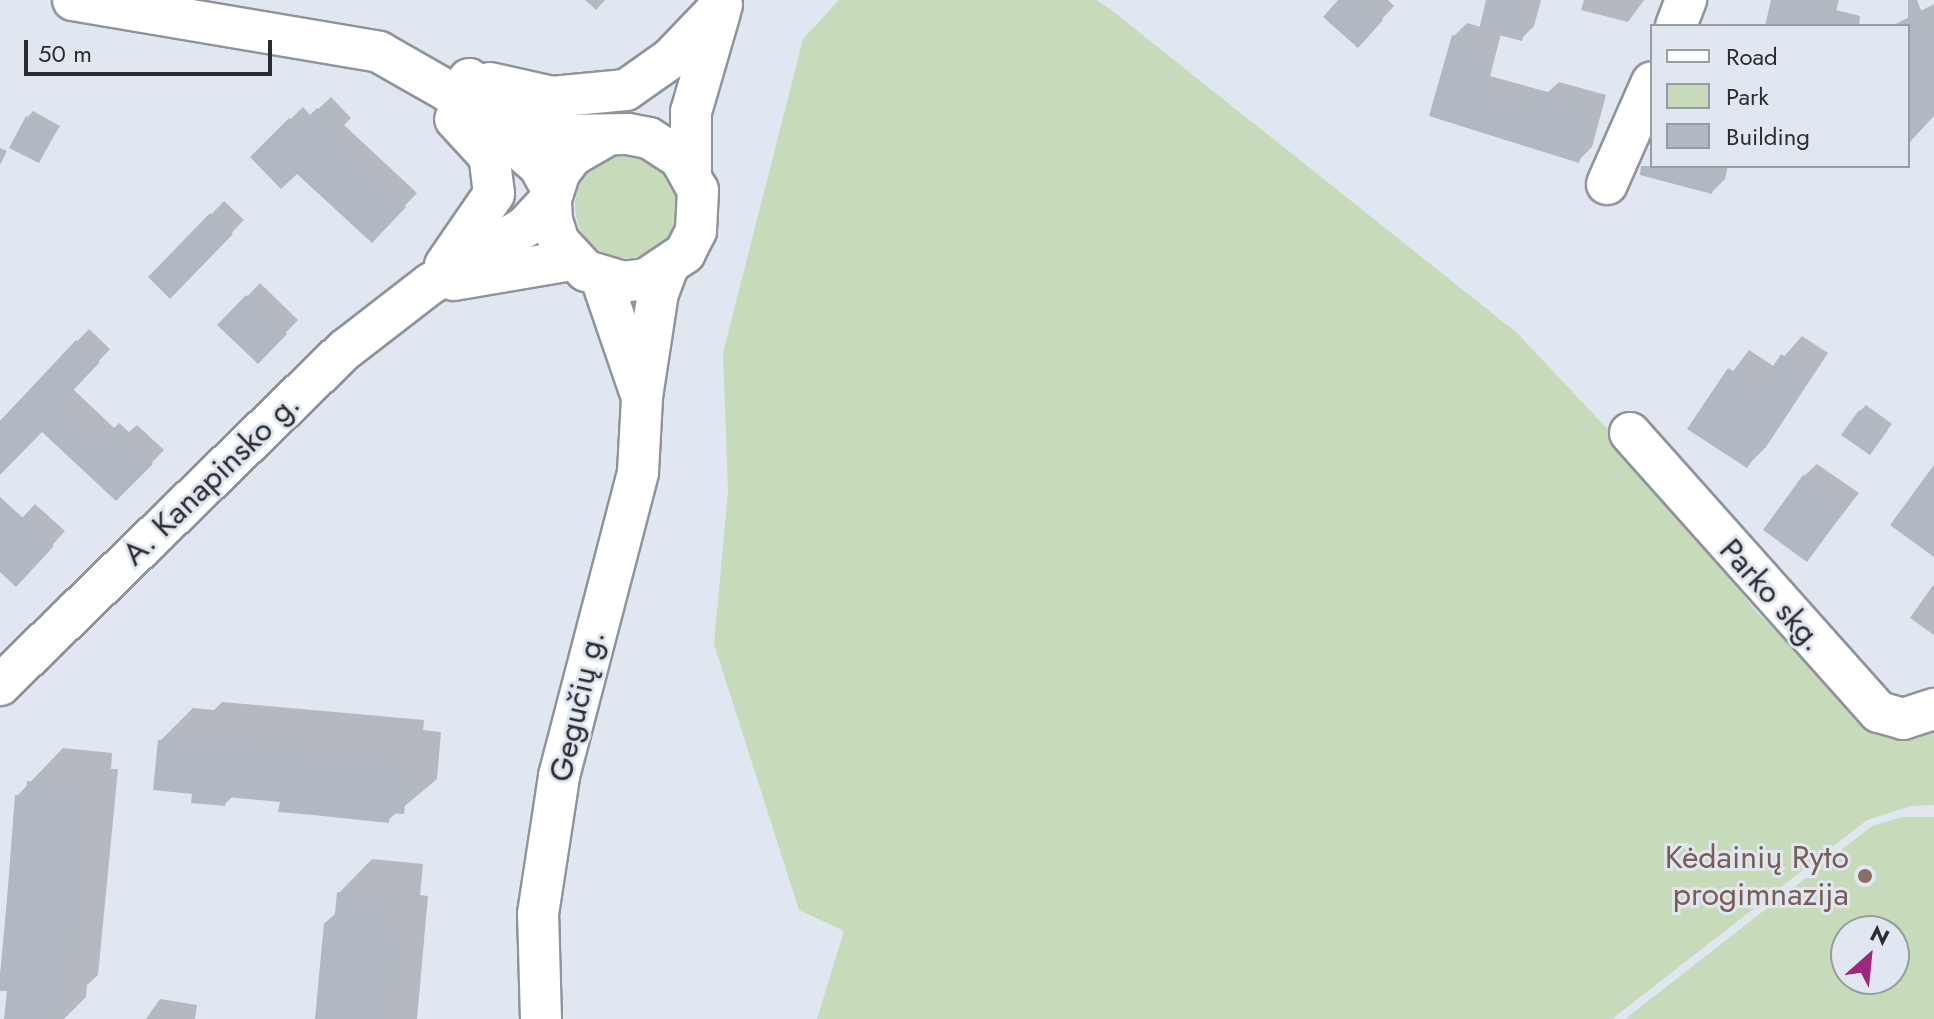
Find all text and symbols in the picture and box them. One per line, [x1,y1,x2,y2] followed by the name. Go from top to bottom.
[28,24,276,74] scale bar
[1650,24,1910,168] legend
[38,36,92,71] text: 50 m
[1726,39,1778,74] text: Road
[1726,79,1769,114] text: Park
[1726,119,1810,154] text: Building
[114,385,308,573] street label: A. Kanapinsko g.
[1712,531,1832,659] street label: Parko skg.
[541,627,613,785] street label: Gegučių g.
[1665,839,1849,914] place label: Kėdainių Ryto progimnazija
[1856,867,1874,885] marker: Kėdainių Ryto progimnazija
[1830,915,1910,995] north arrow
[1865,917,1895,954] text: N

